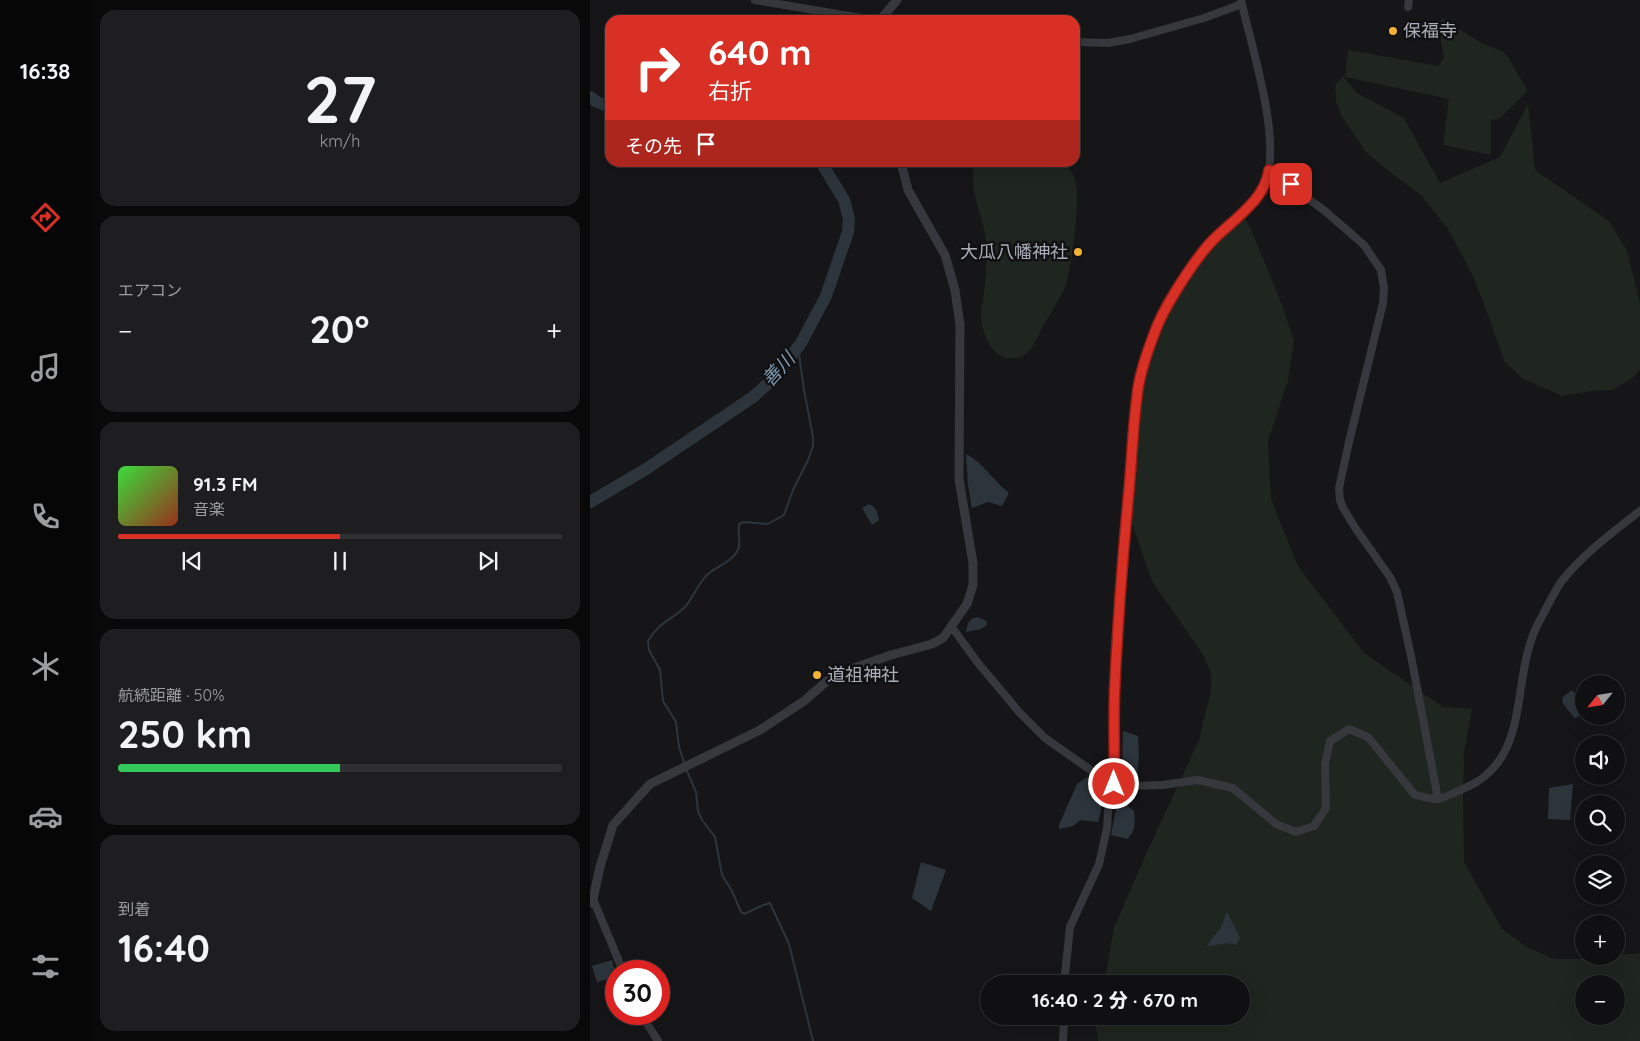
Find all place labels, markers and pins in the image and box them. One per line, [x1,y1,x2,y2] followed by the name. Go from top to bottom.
[1403,19,1457,42] place label: 保福寺
[1387,25,1399,37] marker: 保福寺
[1270,163,1312,205] pin
[960,240,1068,263] place label: 大瓜八幡神社
[1072,246,1084,258] marker: 大瓜八幡神社
[827,663,899,686] place label: 道祖神社
[811,669,823,681] marker: 道祖神社

